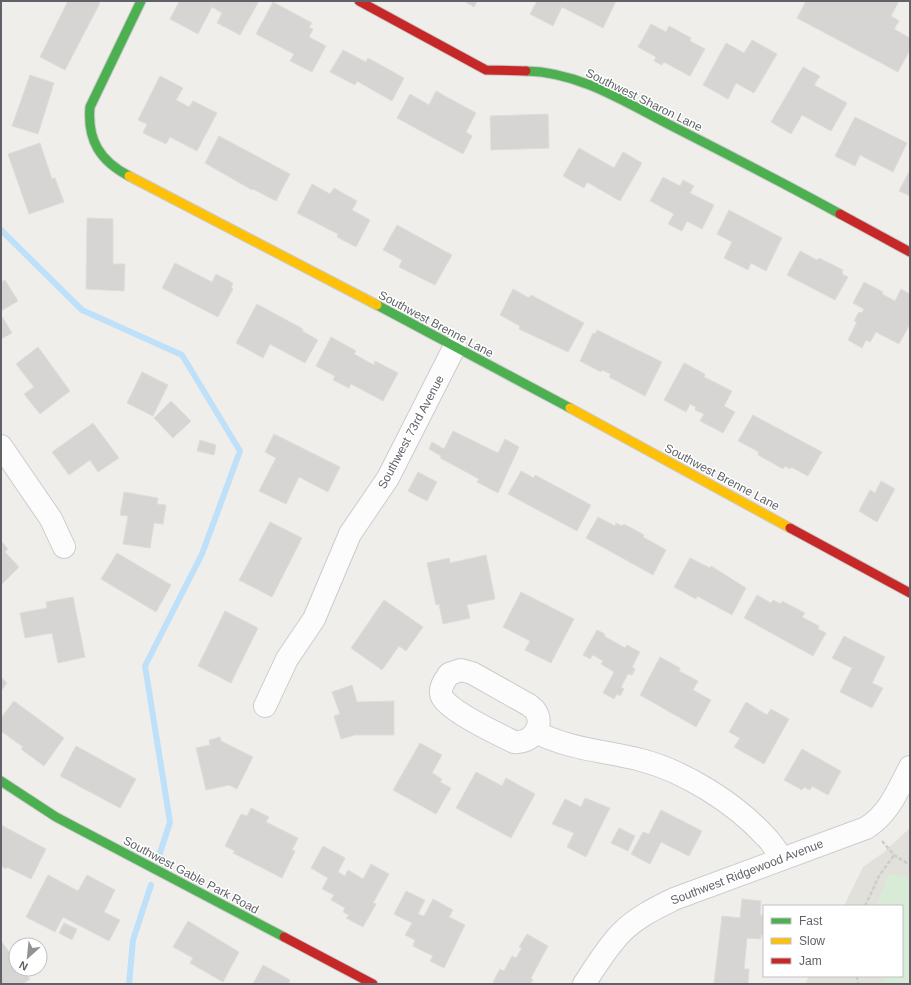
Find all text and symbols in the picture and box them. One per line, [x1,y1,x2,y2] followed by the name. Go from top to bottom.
[583,66,705,135] street label: Southwest Sharon Lane
[376,288,496,360] street label: Southwest Brenne Lane
[375,373,447,491] street label: Southwest 73rd Avenue
[662,441,782,513] street label: Southwest Brenne Lane
[121,833,261,917] street label: Southwest Gable Park Road
[669,836,826,908] street label: Southwest Ridgewood Avenue
[763,905,903,977] legend
[799,914,823,928] text: Fast
[799,934,825,948] text: Slow
[8,937,48,977] north arrow
[799,954,822,968] text: Jam
[17,959,30,973] text: N

